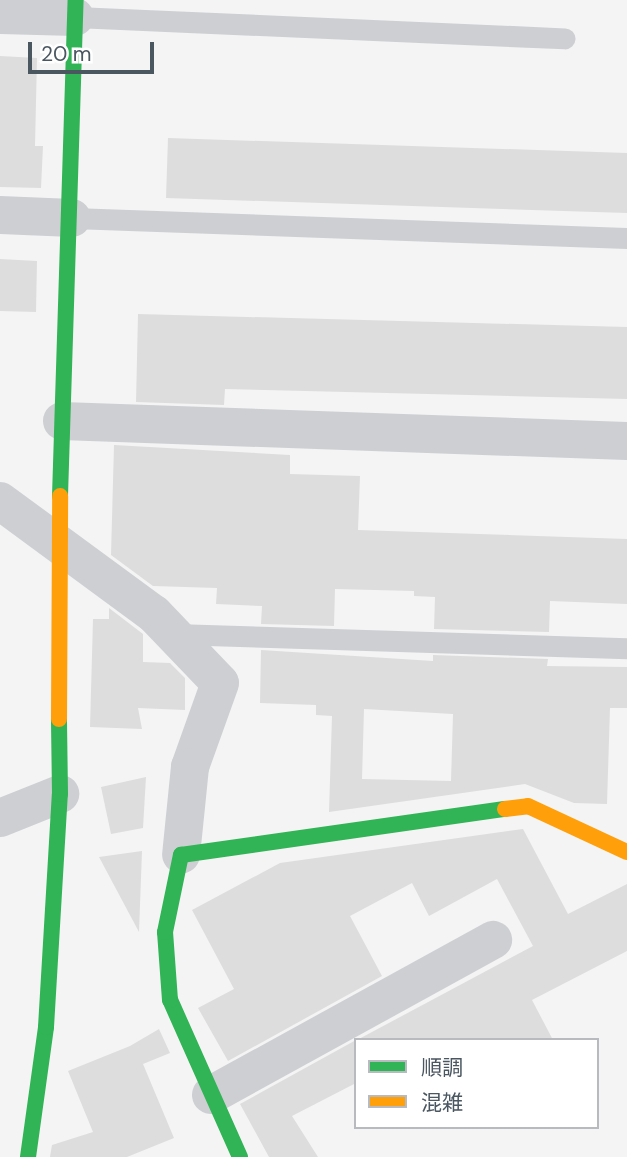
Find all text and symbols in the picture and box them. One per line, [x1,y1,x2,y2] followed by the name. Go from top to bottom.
[32,28,158,72] scale bar
[41,40,92,68] text: 20 m
[354,1038,599,1129] legend
[421,1054,463,1082] text: 順調
[421,1089,463,1117] text: 混雑

